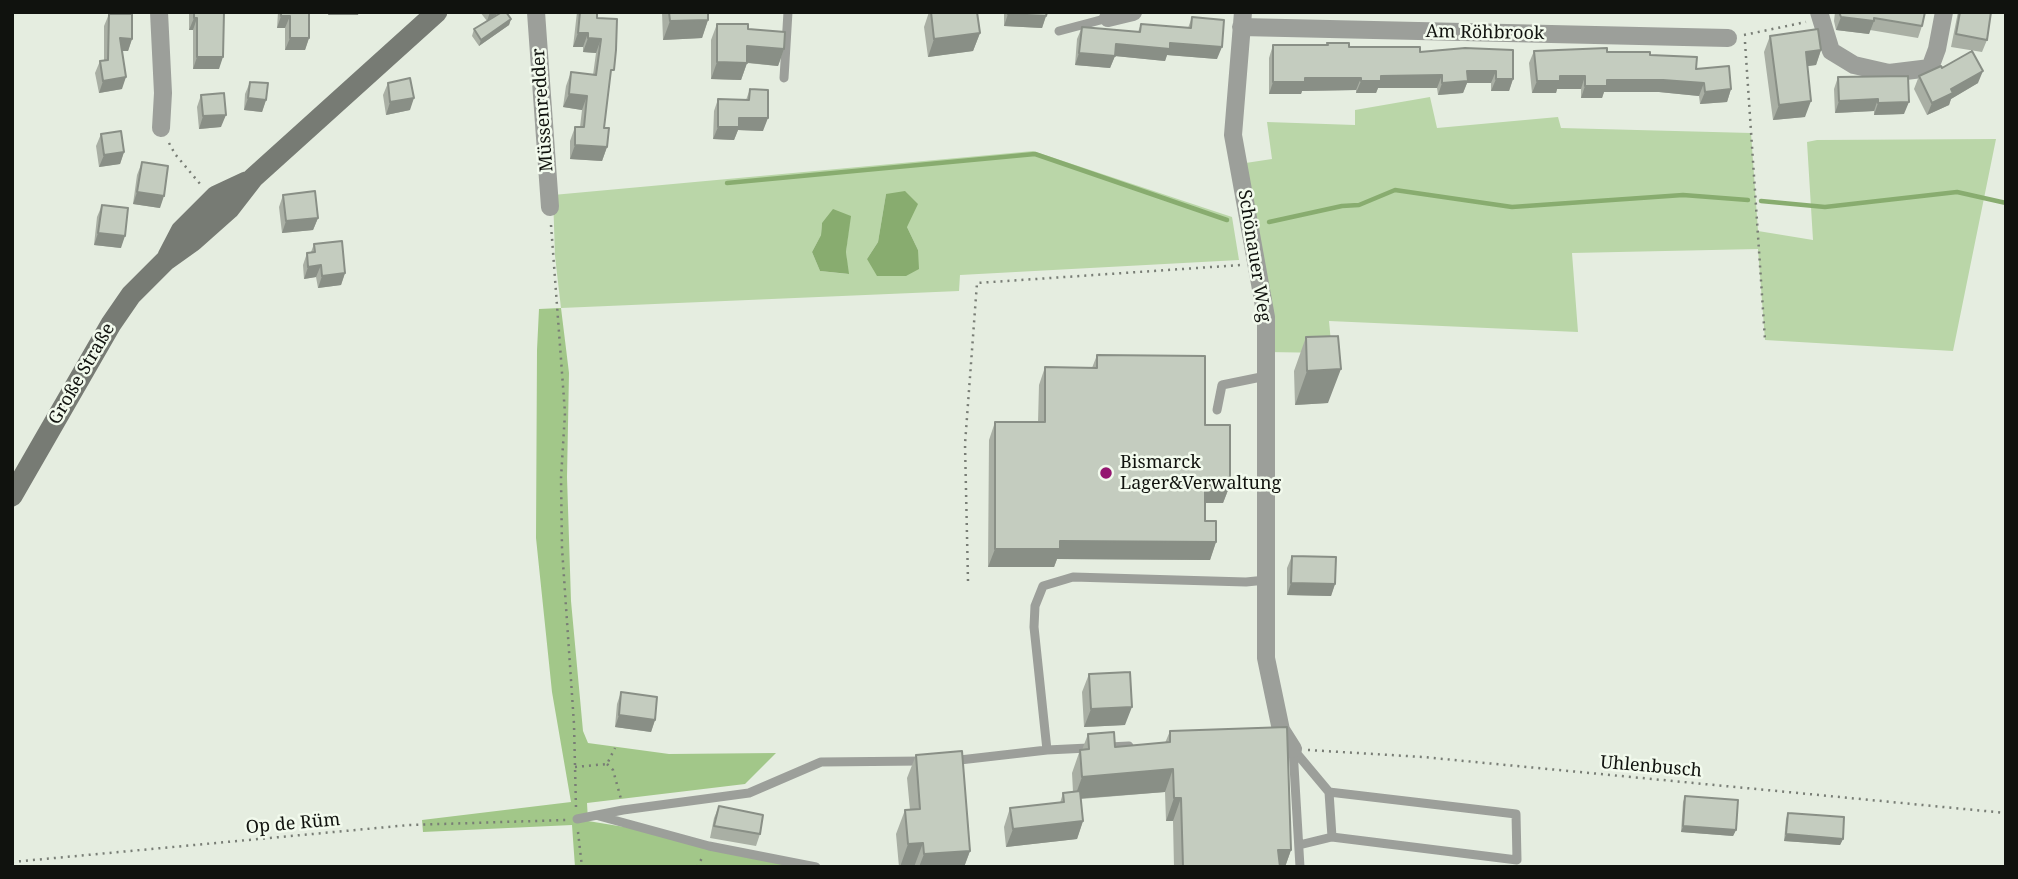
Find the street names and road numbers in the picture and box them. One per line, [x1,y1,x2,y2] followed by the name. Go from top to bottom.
[1425,21,1545,45] street label: Am Röhbrook
[528,47,558,173] street label: Müssenredder
[1233,188,1275,324] street label: Schönauer Weg
[44,320,120,428] street label: Große Straße
[1599,752,1703,782] street label: Uhlenbusch
[245,809,341,839] street label: Op de Rüm

